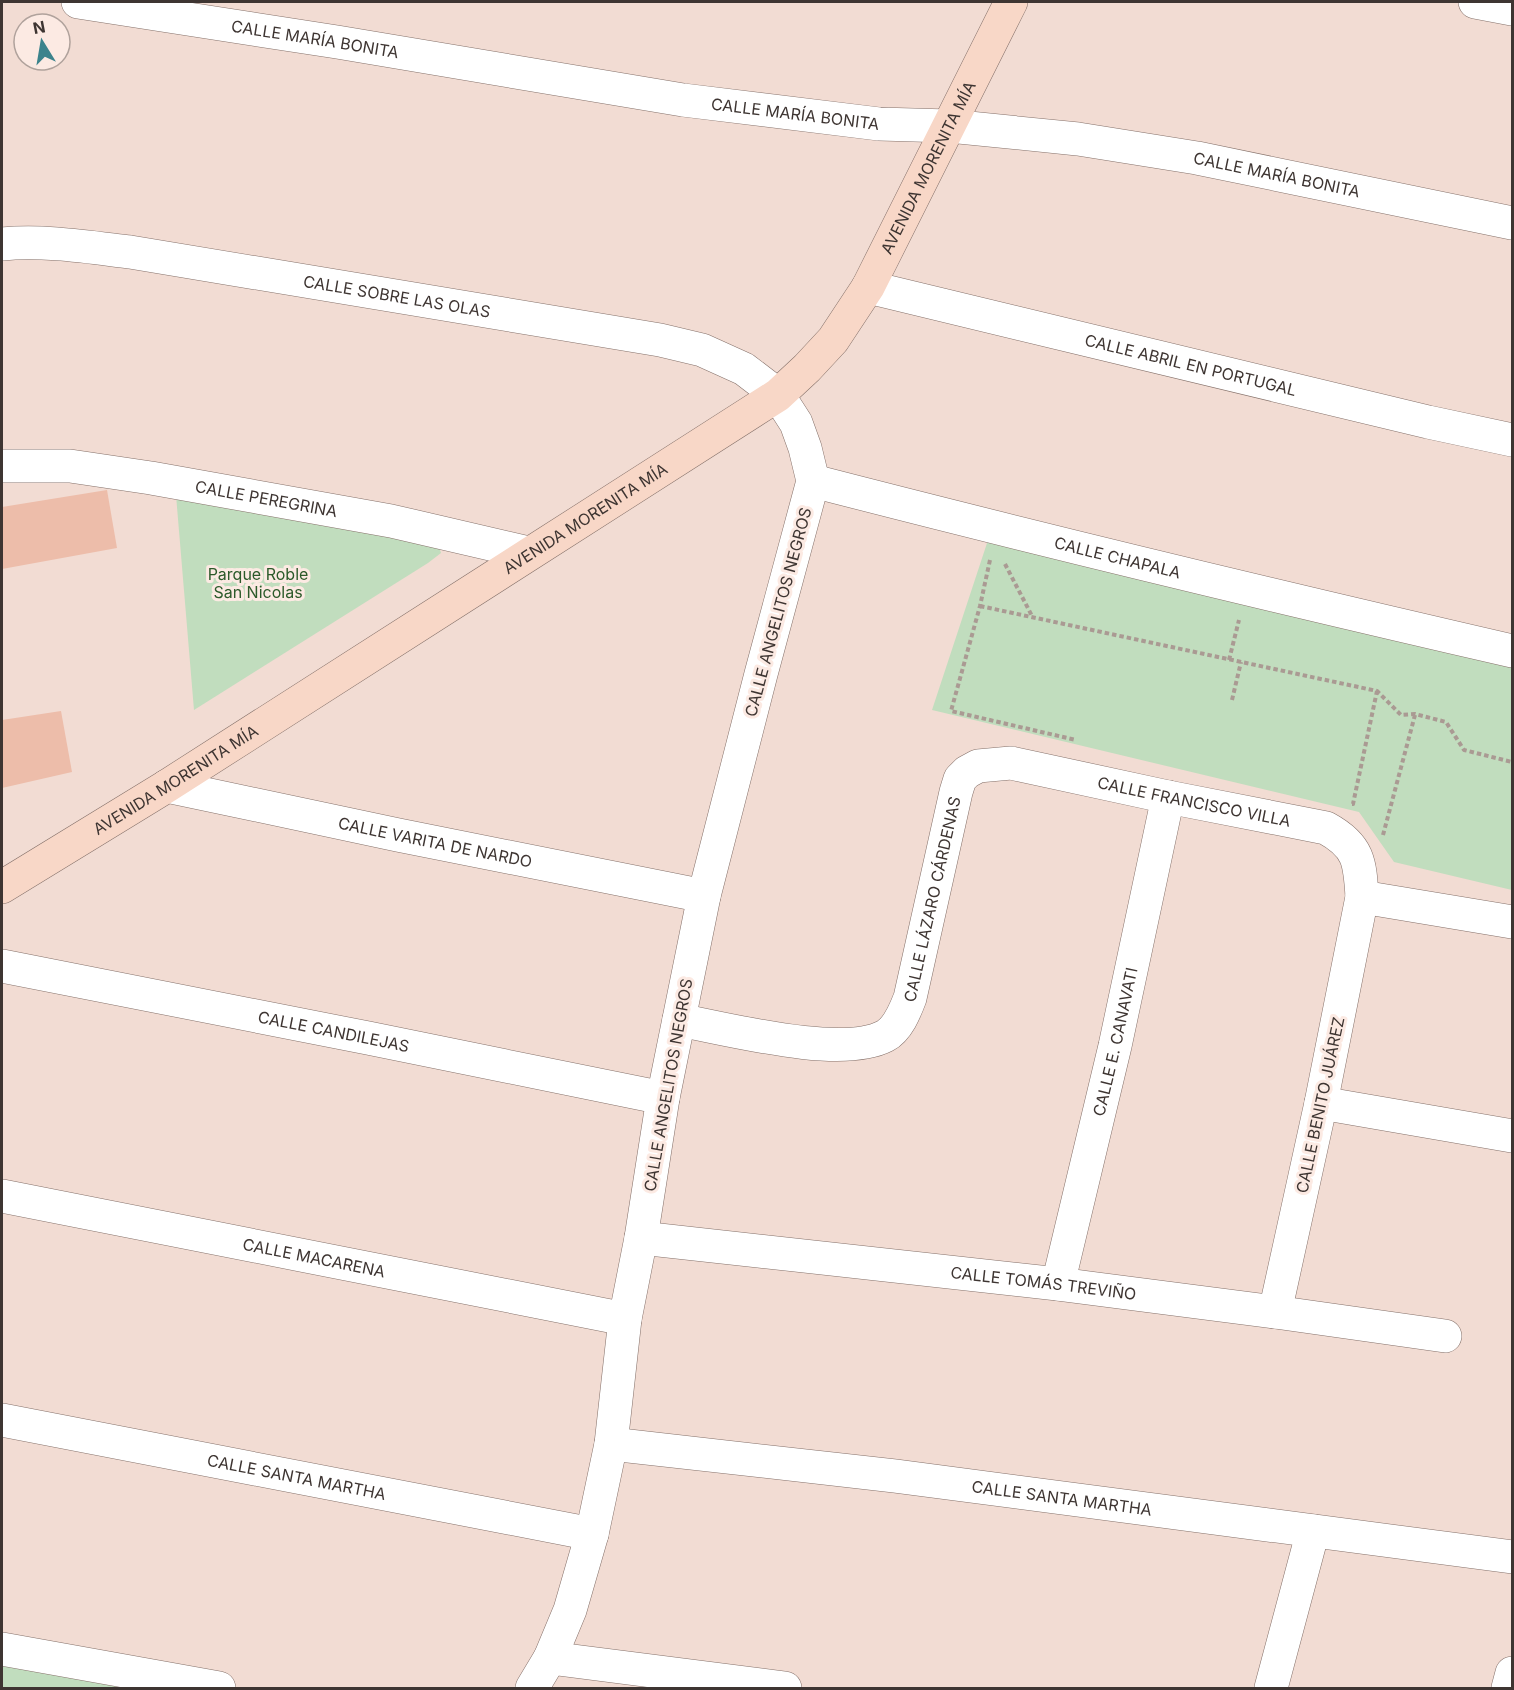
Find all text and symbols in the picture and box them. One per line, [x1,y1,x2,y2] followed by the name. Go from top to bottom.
[12,12,72,72] north arrow
[31,16,47,38] text: N
[230,16,400,62] street label: CALLE MARÍA BONITA
[876,78,980,257] street label: AVENIDA MORENITA MÍA
[710,94,881,134] street label: CALLE MARÍA BONITA
[1192,148,1362,201] street label: CALLE MARÍA BONITA
[302,271,492,322] street label: CALLE SOBRE LAS OLAS
[1083,330,1299,400] street label: CALLE ABRIL EN PORTUGAL
[499,459,671,578] street label: AVENIDA MORENITA MÍA
[194,476,339,521] street label: CALLE PEREGRINA
[740,505,816,719] street label: CALLE ANGELITOS NEGROS
[1052,532,1183,582] street label: CALLE CHAPALA
[208,564,308,602] park label: Parque Roble San Nicolas
[89,720,262,839] street label: AVENIDA MORENITA MÍA
[1096,772,1292,831] street label: CALLE FRANCISCO VILLA
[899,794,965,1004] street label: CALLE LÁZARO CÁRDENAS
[336,813,534,872] street label: CALLE VARITA DE NARDO
[1089,965,1142,1118] street label: CALLE E. CANAVATI
[639,977,697,1193] street label: CALLE ANGELITOS NEGROS
[256,1007,411,1056] street label: CALLE CANDILEJAS
[1292,1015,1348,1195] street label: CALLE BENITO JUÁREZ
[241,1234,387,1281] street label: CALLE MACARENA
[950,1262,1138,1304] street label: CALLE TOMÁS TREVIÑO
[206,1450,388,1504] street label: CALLE SANTA MARTHA
[970,1476,1153,1520] street label: CALLE SANTA MARTHA

